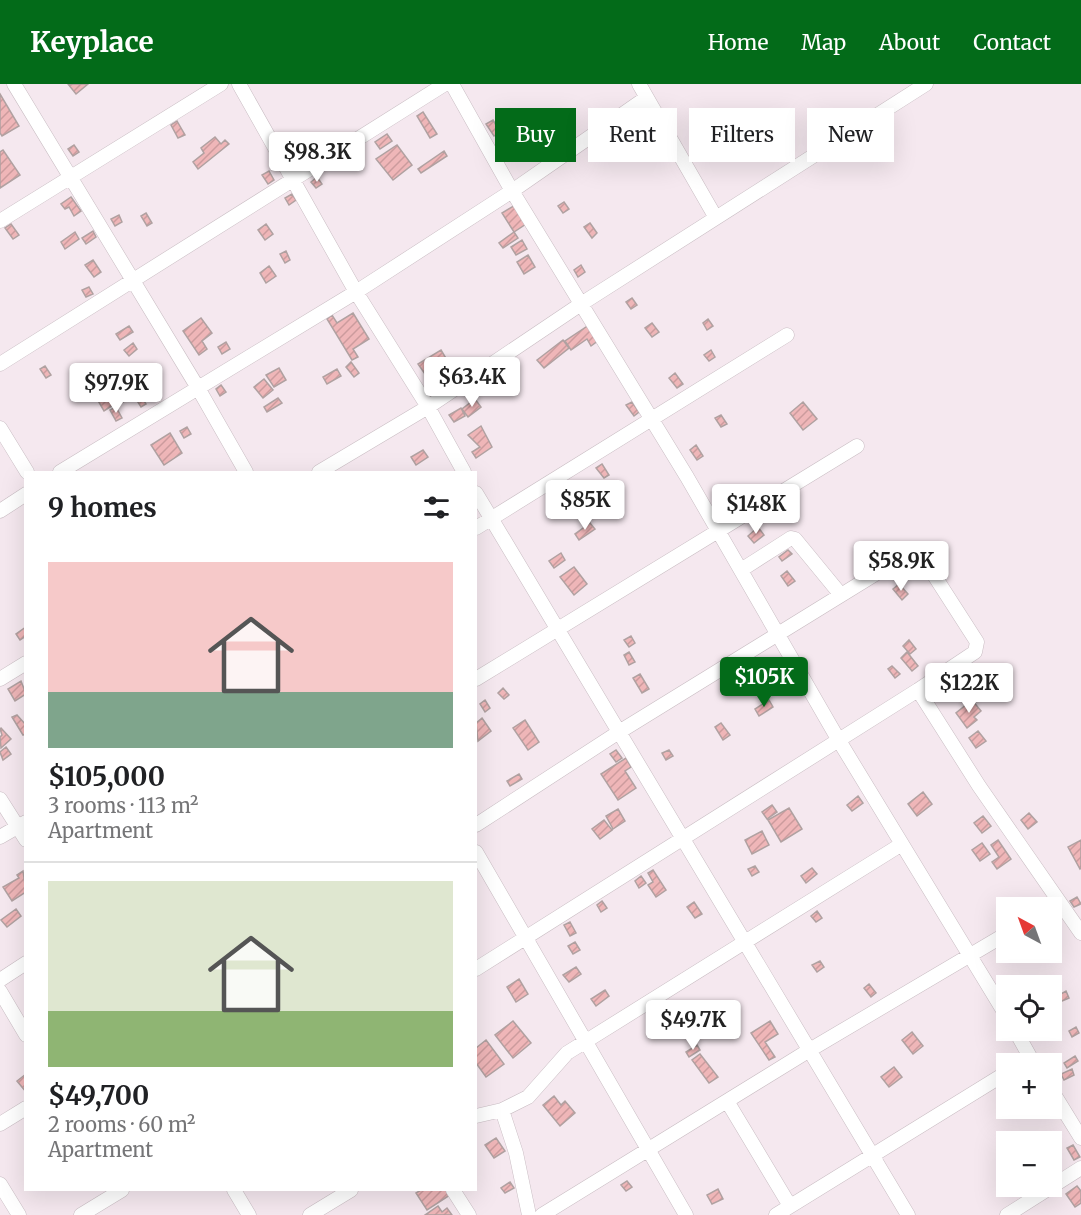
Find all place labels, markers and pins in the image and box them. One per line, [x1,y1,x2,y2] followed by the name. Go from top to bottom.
[268,132,366,183] pin: $98.3K
[423,357,521,408] pin: $63.4K
[67,363,165,414] pin: $97.9K
[549,480,621,531] pin: $85K
[714,484,798,535] pin: $148K
[852,541,950,592] pin: $58.9K
[722,657,806,708] pin: $105K
[927,663,1011,714] pin: $122K
[644,1000,742,1051] pin: $49.7K

